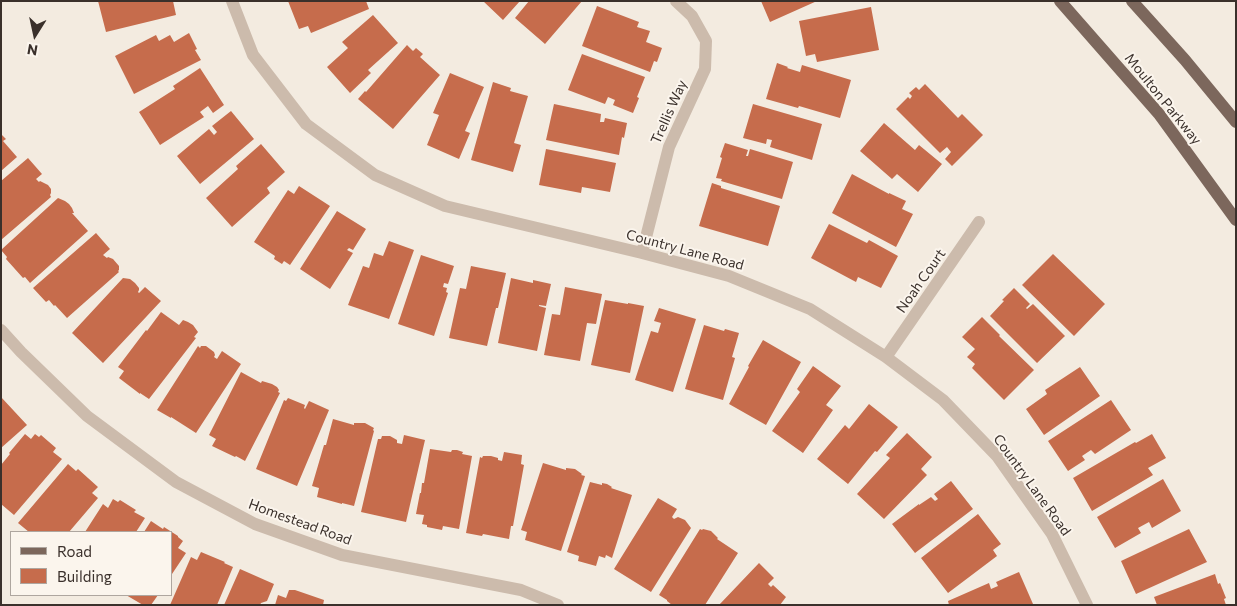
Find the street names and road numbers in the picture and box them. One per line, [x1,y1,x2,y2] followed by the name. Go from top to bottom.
[1121,50,1205,148] street label: Moulton Parkway
[647,77,691,147] street label: Trellis Way
[624,226,746,274] street label: Country Lane Road
[893,246,949,316] street label: Noah Court
[990,431,1074,539] street label: Country Lane Road
[246,496,354,548] street label: Homestead Road

